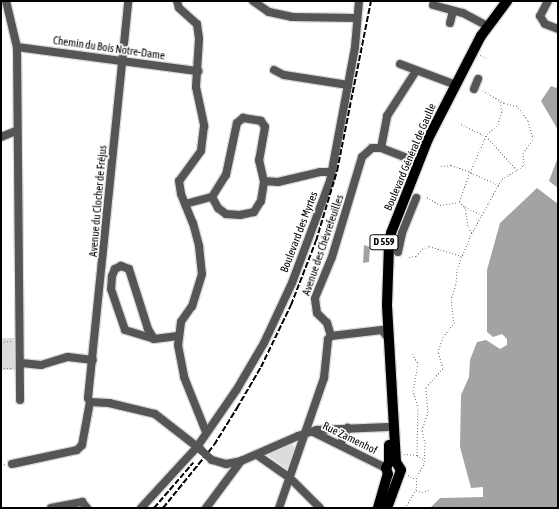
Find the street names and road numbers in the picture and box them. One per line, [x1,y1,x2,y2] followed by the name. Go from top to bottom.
[52,34,166,62] street label: Chemin du Bois Notre-Dame
[381,101,439,213] street label: Boulevard Général de Gaulle
[87,145,109,257] street label: Avenue du Clocher de Fréjus
[278,190,320,274] street label: Boulevard des Myrtes
[300,193,346,297] street label: Avenue des Chèvrefeuilles
[369,234,399,250] road number: D 559
[321,419,379,457] street label: Rue Zamenhof

